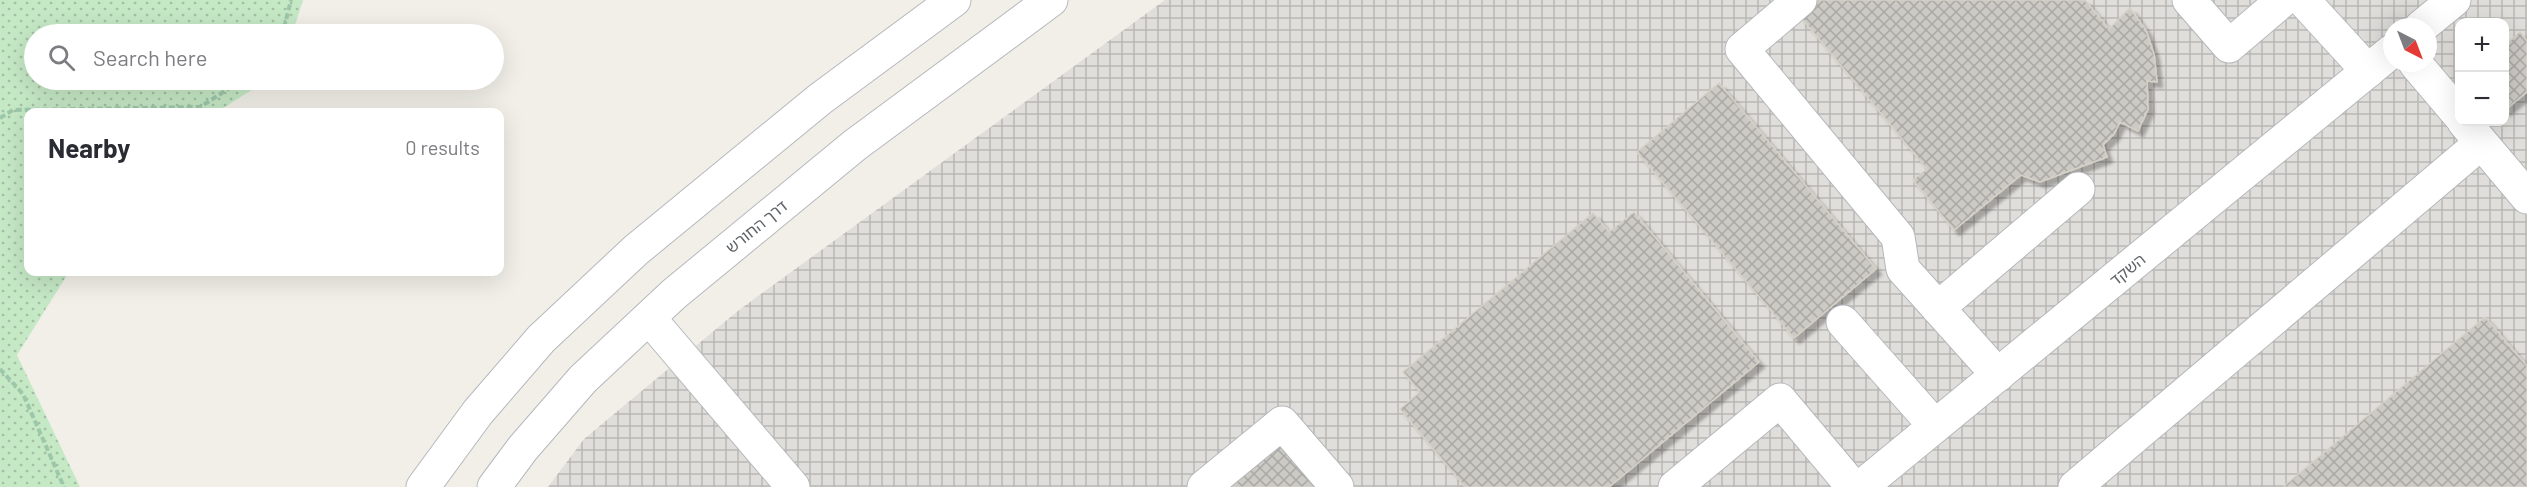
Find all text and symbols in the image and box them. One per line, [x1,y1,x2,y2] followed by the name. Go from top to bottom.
[2383,18,2437,72] north arrow
[2455,18,2509,126] map controls
[2455,18,2509,72] button: +
[24,24,504,90] search box
[45,41,78,74] icon: search
[93,44,207,70] text: Search here
[2455,72,2509,126] button: −
[48,132,130,163] text: Nearby
[405,135,480,159] text: 0 results
[721,195,791,256] street label: דרך החורש
[2105,249,2149,289] street label: השקד

